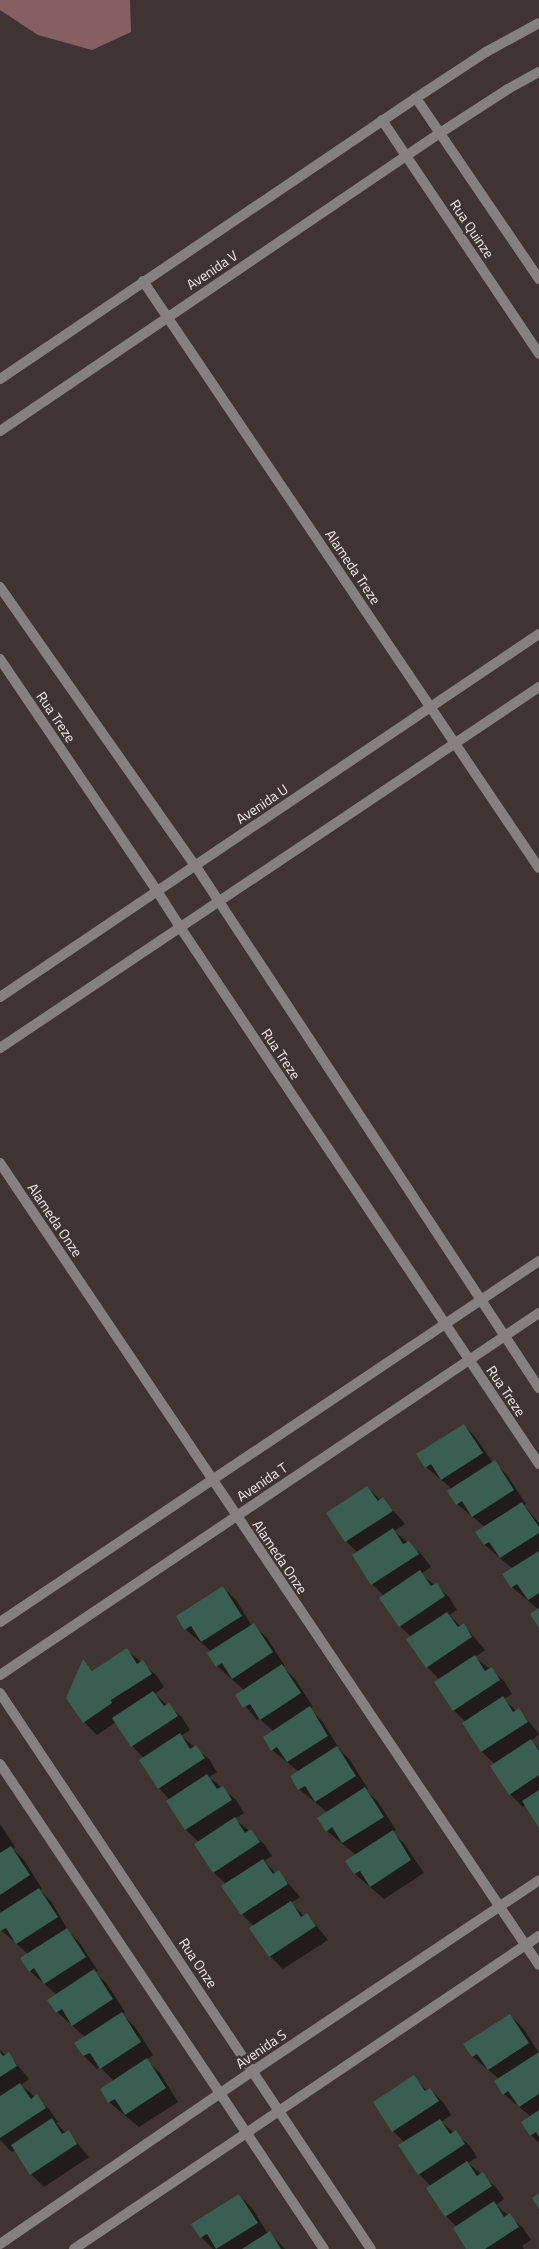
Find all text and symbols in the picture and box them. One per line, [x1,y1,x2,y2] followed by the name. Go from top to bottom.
[446,197,498,261] street label: Rua Quinze
[183,247,241,293] street label: Avenida V
[322,527,384,607] street label: Alameda Treze
[33,688,79,746] street label: Rua Treze
[233,781,291,827] street label: Avenida U
[258,1025,304,1083] street label: Rua Treze
[24,1180,86,1260] street label: Alameda Onze
[483,1362,529,1420] street label: Rua Treze
[234,1459,290,1505] street label: Avenida T
[249,1517,311,1597] street label: Alameda Onze
[175,1935,221,1991] street label: Rua Onze
[232,2026,290,2072] street label: Avenida S

